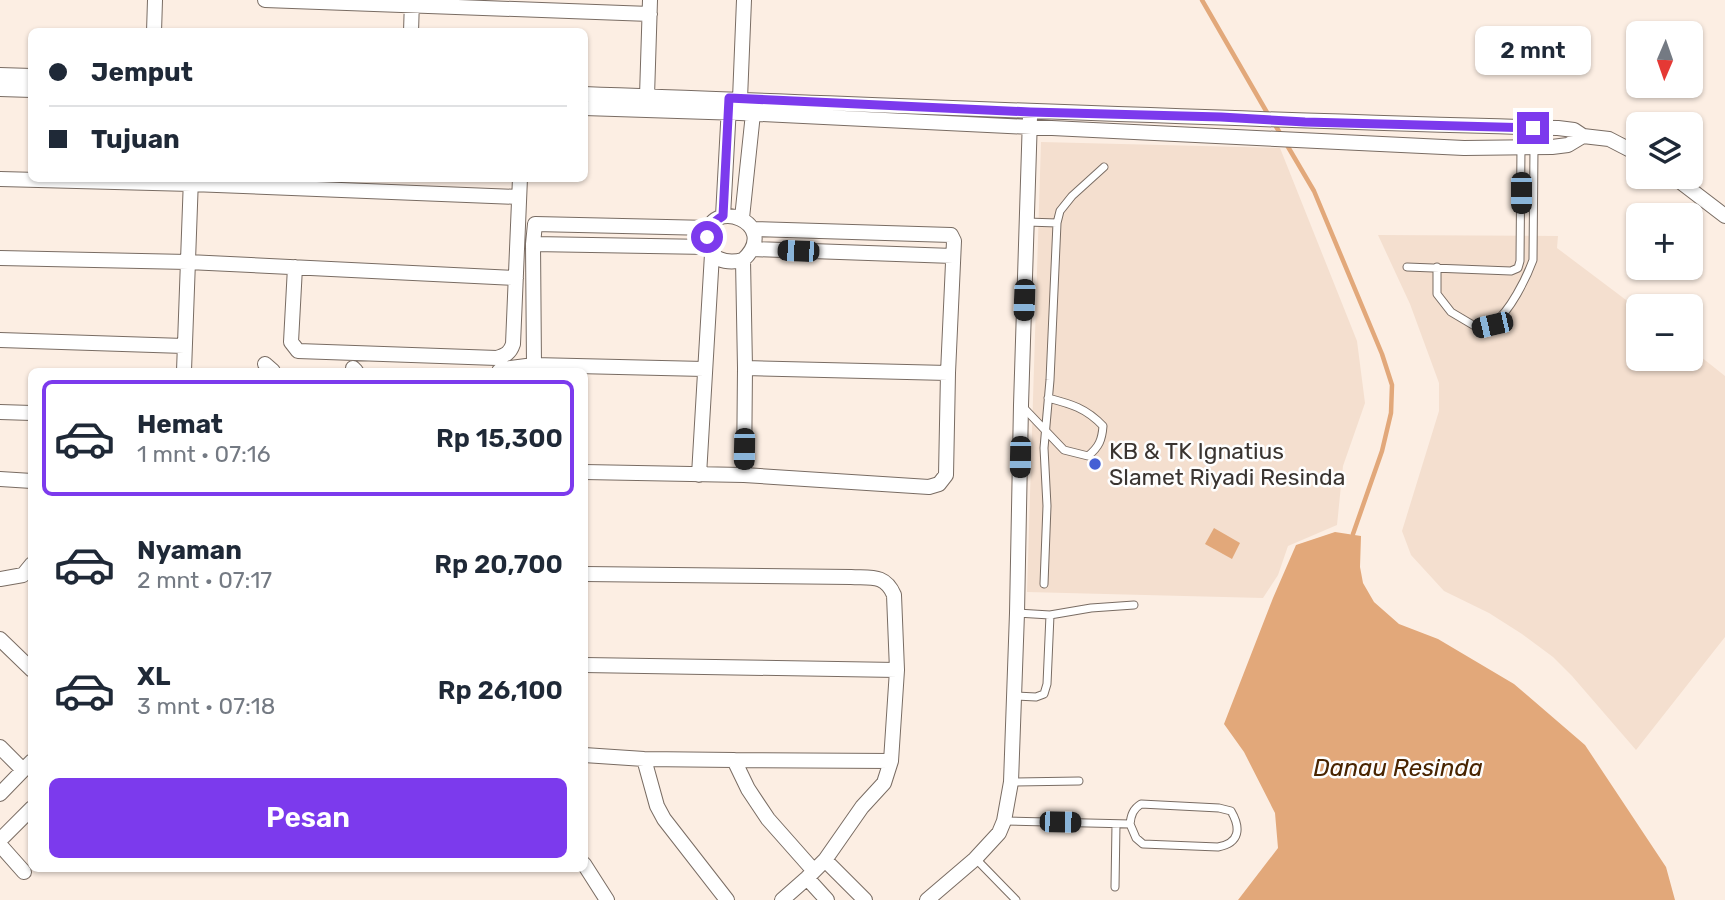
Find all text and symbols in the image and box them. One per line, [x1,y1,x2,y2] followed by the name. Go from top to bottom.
[1626,21,1703,98] north arrow
[1626,21,1703,371] map controls
[1475,26,1591,76] callout: 2 mnt
[1500,36,1566,64] text: 2 mnt
[91,57,193,88] text: Jemput
[1517,112,1549,144] route end
[1626,112,1703,189] button: layers
[91,124,180,155] text: Tujuan
[1511,172,1532,214] car
[1626,203,1703,280] button: +
[691,221,723,253] route start
[777,240,820,262] car
[1013,279,1036,321] car
[1626,294,1703,371] button: −
[1470,310,1515,340] car
[53,407,116,470] icon: car
[137,409,223,440] text: Hemat
[436,423,563,454] text: Rp 15,300
[734,428,755,470] car
[1010,436,1031,478] car
[1109,437,1345,491] place label: KB & TK Ignatius Slamet Riyadi Resinda
[137,440,271,468] text: 1 mnt · 07:16
[1087,456,1103,472] marker: KB & TK Ignatius Slamet Riyadi Resinda
[53,533,116,596] icon: car
[137,535,242,566] text: Nyaman
[434,549,563,580] text: Rp 20,700
[137,566,272,594] text: 2 mnt · 07:17
[53,659,116,722] icon: car
[137,661,170,692] text: XL
[438,675,563,706] text: Rp 26,100
[137,692,275,720] text: 3 mnt · 07:18
[1313,754,1483,782] water label: Danau Resinda
[49,778,567,858] button: Pesan
[1039,811,1082,833] car

